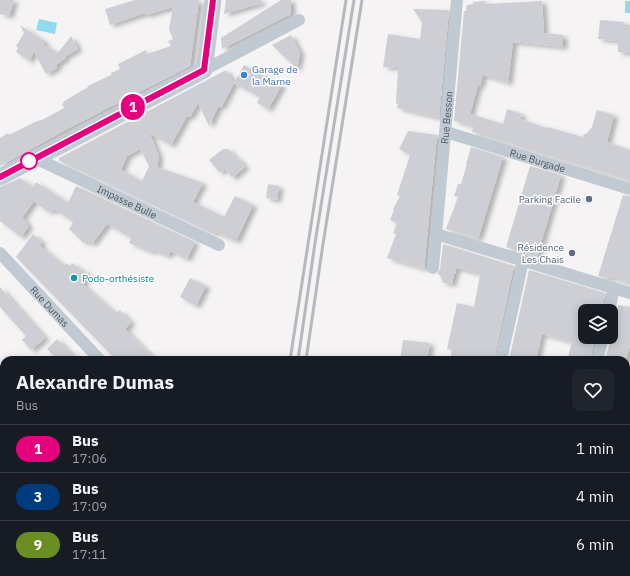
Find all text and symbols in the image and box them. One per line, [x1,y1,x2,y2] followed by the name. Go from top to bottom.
[252,63,298,88] place label: Garage de la Marne
[239,70,249,80] marker: Garage de la Marne
[438,91,456,145] street label: Rue Besson
[120,94,146,120] line badge: 1
[129,98,137,116] text: 1
[508,146,567,176] street label: Rue Burgade
[20,152,38,170] unlabelled marker
[95,182,159,222] street label: Impasse Bulle
[519,193,581,206] place label: Parking Facile
[584,194,594,204] marker: Parking Facile
[517,241,565,266] place label: Résidence Les Chais
[567,248,577,258] marker: Résidence Les Chais
[82,272,155,285] place label: Podo-orthésiste
[69,273,79,283] marker: Podo-orthésiste
[27,283,72,330] street label: Rue Dumas
[578,304,618,344] map controls
[578,304,618,344] button: layers
[572,369,614,411] button: heart
[16,370,174,394] text: Alexandre Dumas
[16,397,38,414] text: Bus
[72,431,99,450] text: Bus
[576,439,614,458] text: 1 min
[34,440,42,458] text: 1
[72,450,107,467] text: 17:06
[72,479,99,498] text: Bus
[576,487,614,506] text: 4 min
[34,488,42,506] text: 3
[72,498,107,515] text: 17:09
[72,527,99,546] text: Bus
[576,535,614,554] text: 6 min
[34,536,42,554] text: 9
[72,546,107,563] text: 17:11

